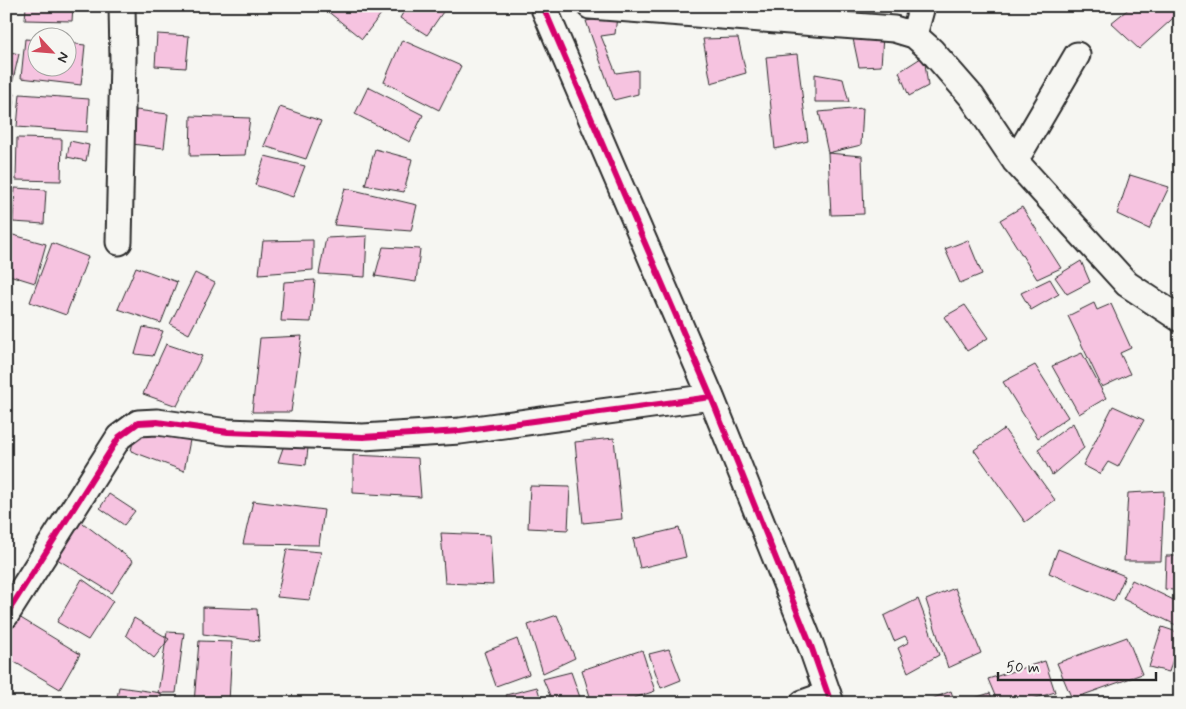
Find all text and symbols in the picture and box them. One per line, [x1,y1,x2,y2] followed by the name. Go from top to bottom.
[28,28,78,78] north arrow
[53,49,73,65] text: N
[998,649,1156,681] scale bar
[1006,658,1040,678] text: 50 m

